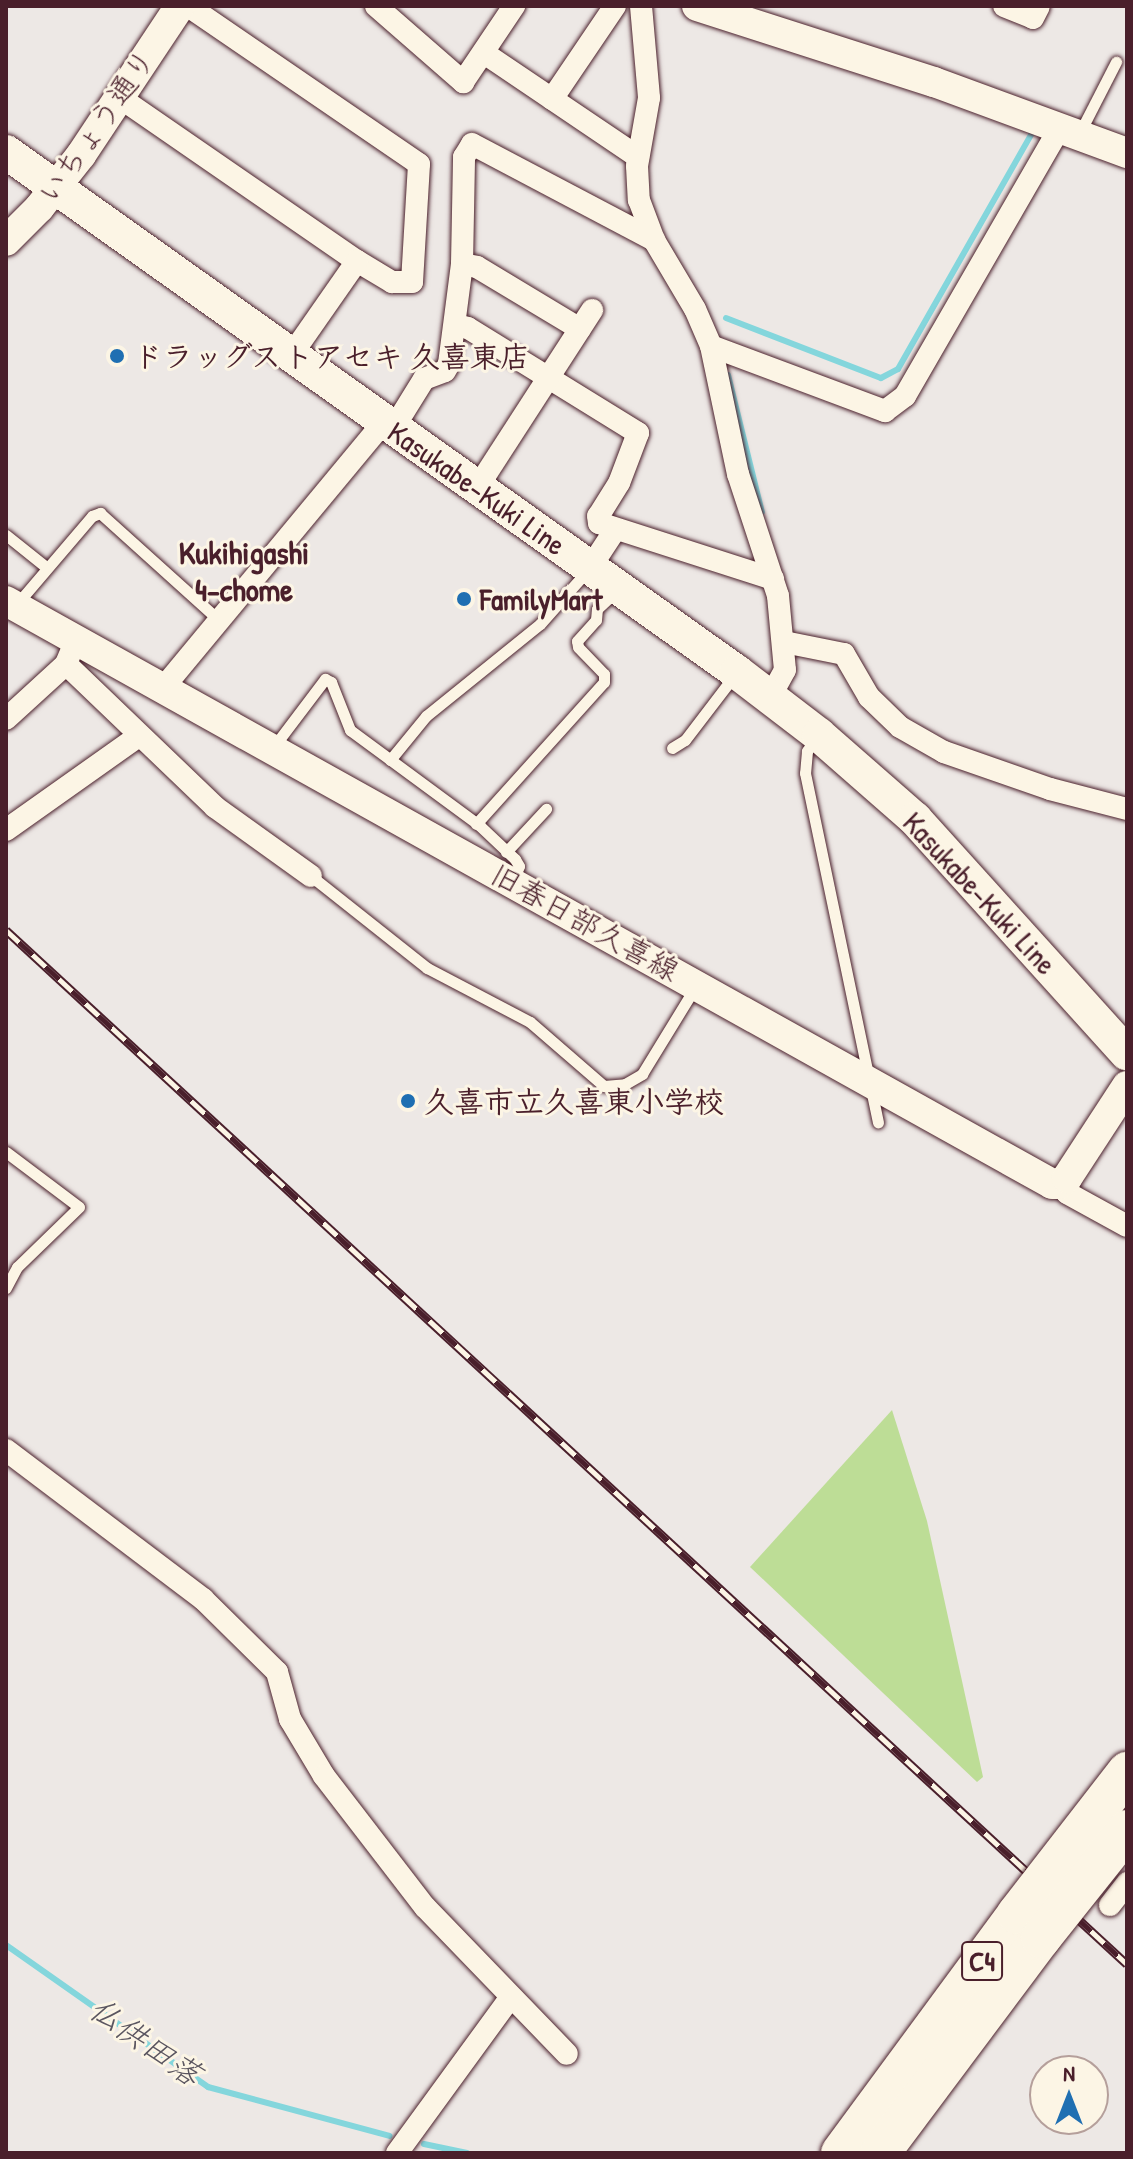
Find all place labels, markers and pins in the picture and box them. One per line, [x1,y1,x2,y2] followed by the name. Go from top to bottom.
[133,338,530,374] place label: ドラッグストアセキ 久喜東店
[108,347,126,365] marker: ドラッグストアセキ 久喜東店
[480,581,602,617] place label: FamilyMart
[455,590,473,608] marker: FamilyMart
[424,1083,724,1119] place label: 久喜市立久喜東小学校
[399,1092,417,1110] marker: 久喜市立久喜東小学校

